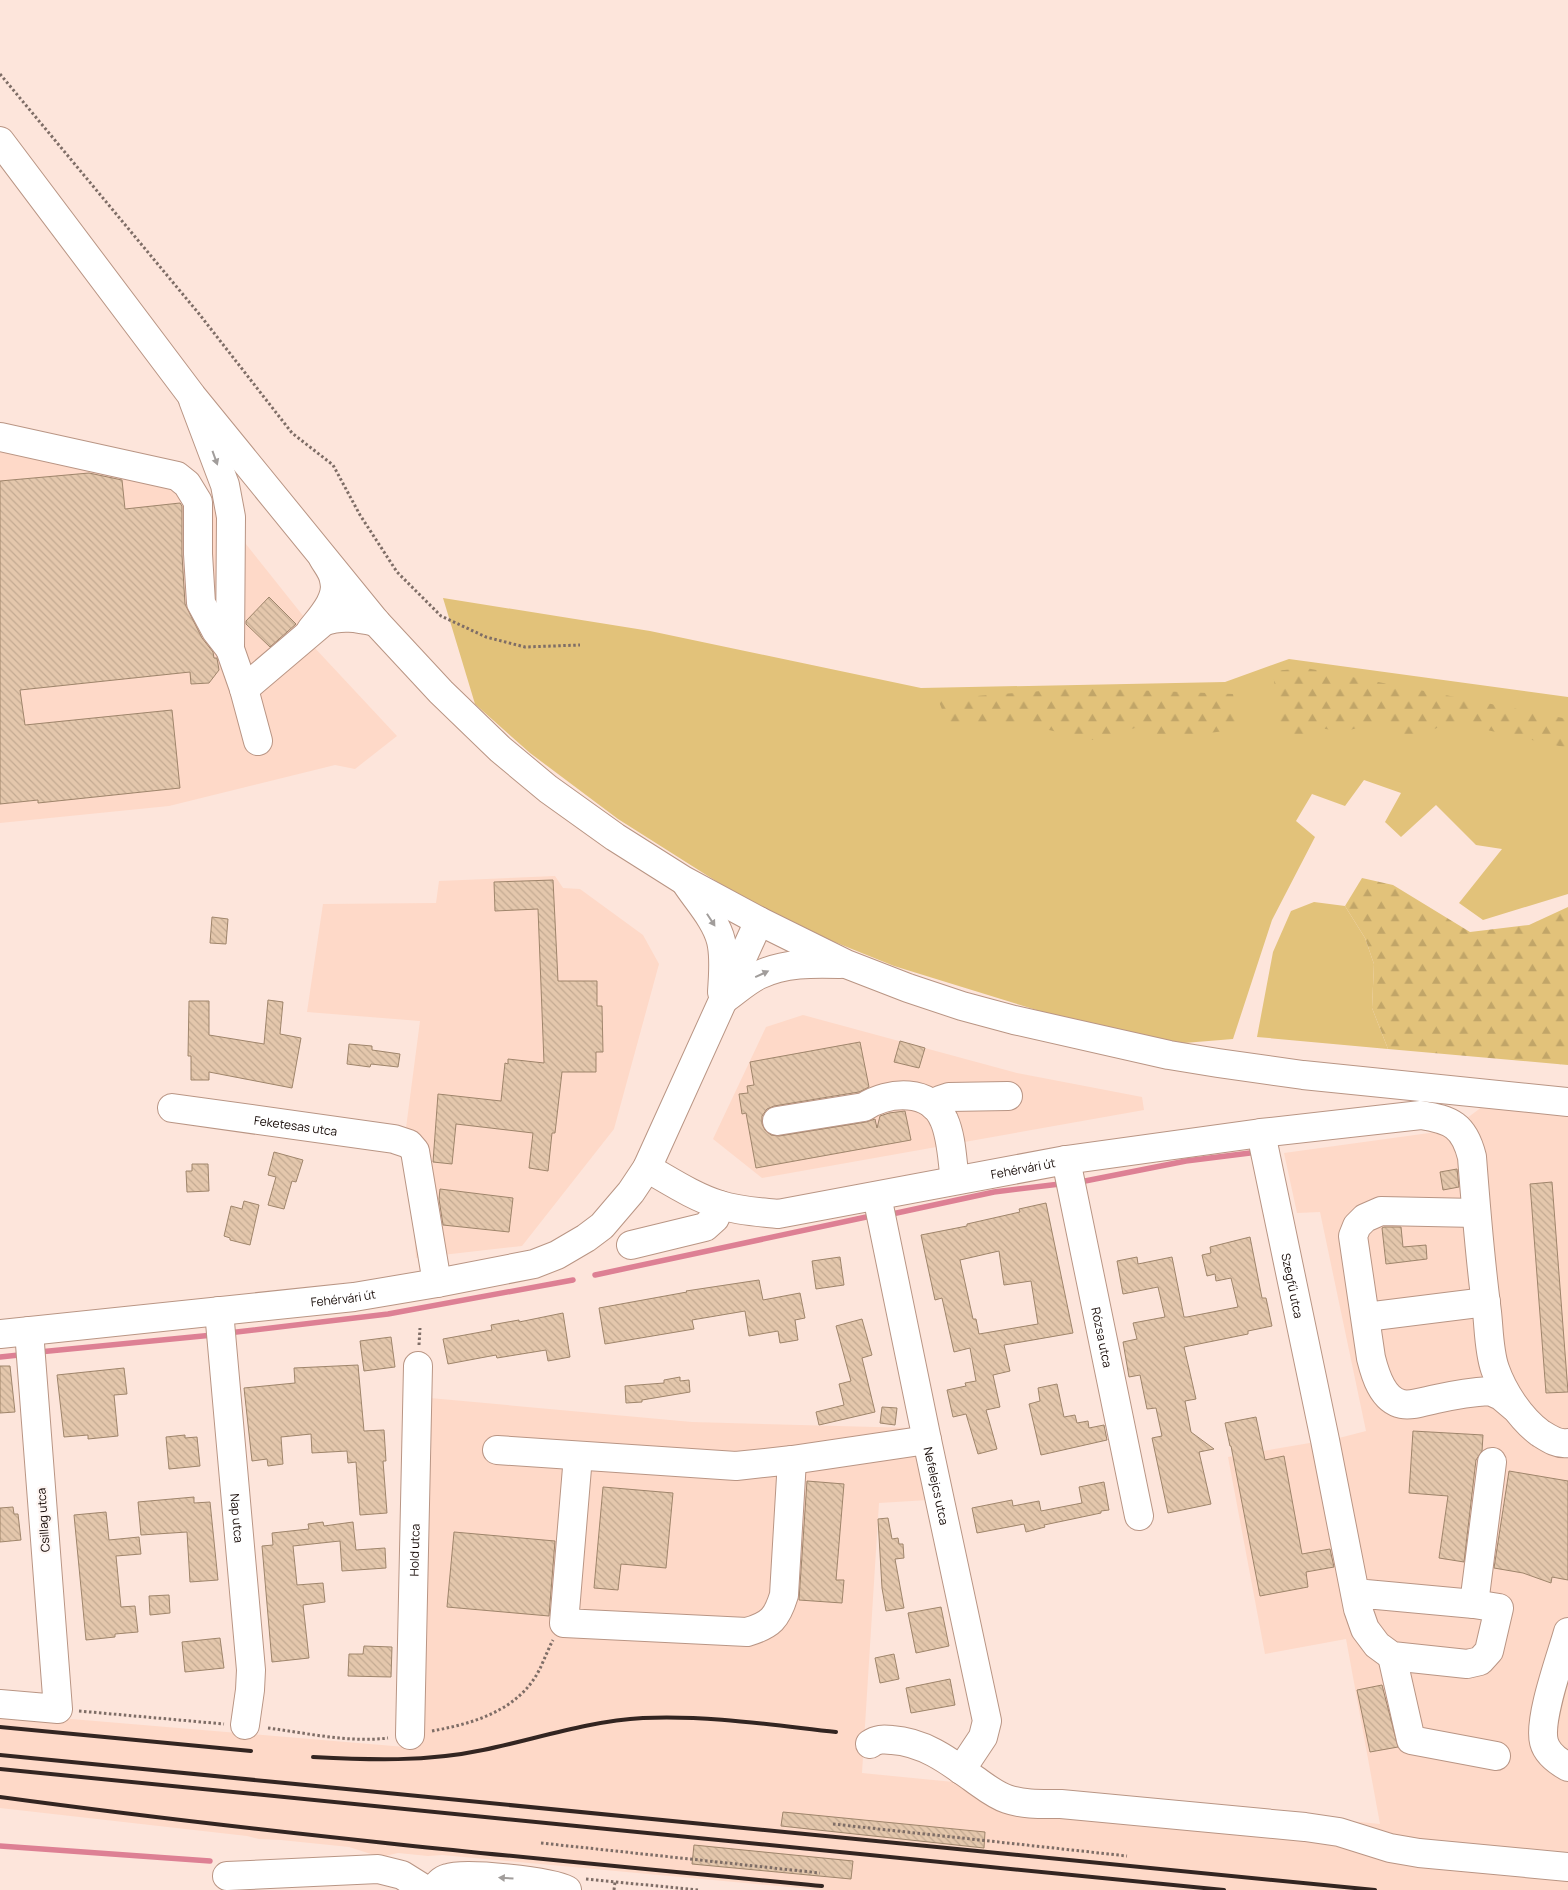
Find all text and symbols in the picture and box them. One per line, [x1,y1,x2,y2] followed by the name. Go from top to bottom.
[212,451,219,466] one-way arrow
[706,913,715,927] one-way arrow
[755,970,769,978] one-way arrow
[253,1111,339,1140] street label: Feketesas utca
[989,1154,1057,1182] street label: Fehérvári út
[1278,1252,1308,1320] street label: Szegfű utca
[310,1285,377,1310] street label: Fehérvári út
[1088,1306,1117,1369] street label: Rózsa utca
[920,1445,953,1527] street label: Nefelejcs utca
[32,1487,54,1553] street label: Csillag utca
[227,1493,248,1544] street label: Nap utca
[405,1524,423,1577] street label: Hold utca
[498,1874,514,1882] one-way arrow

